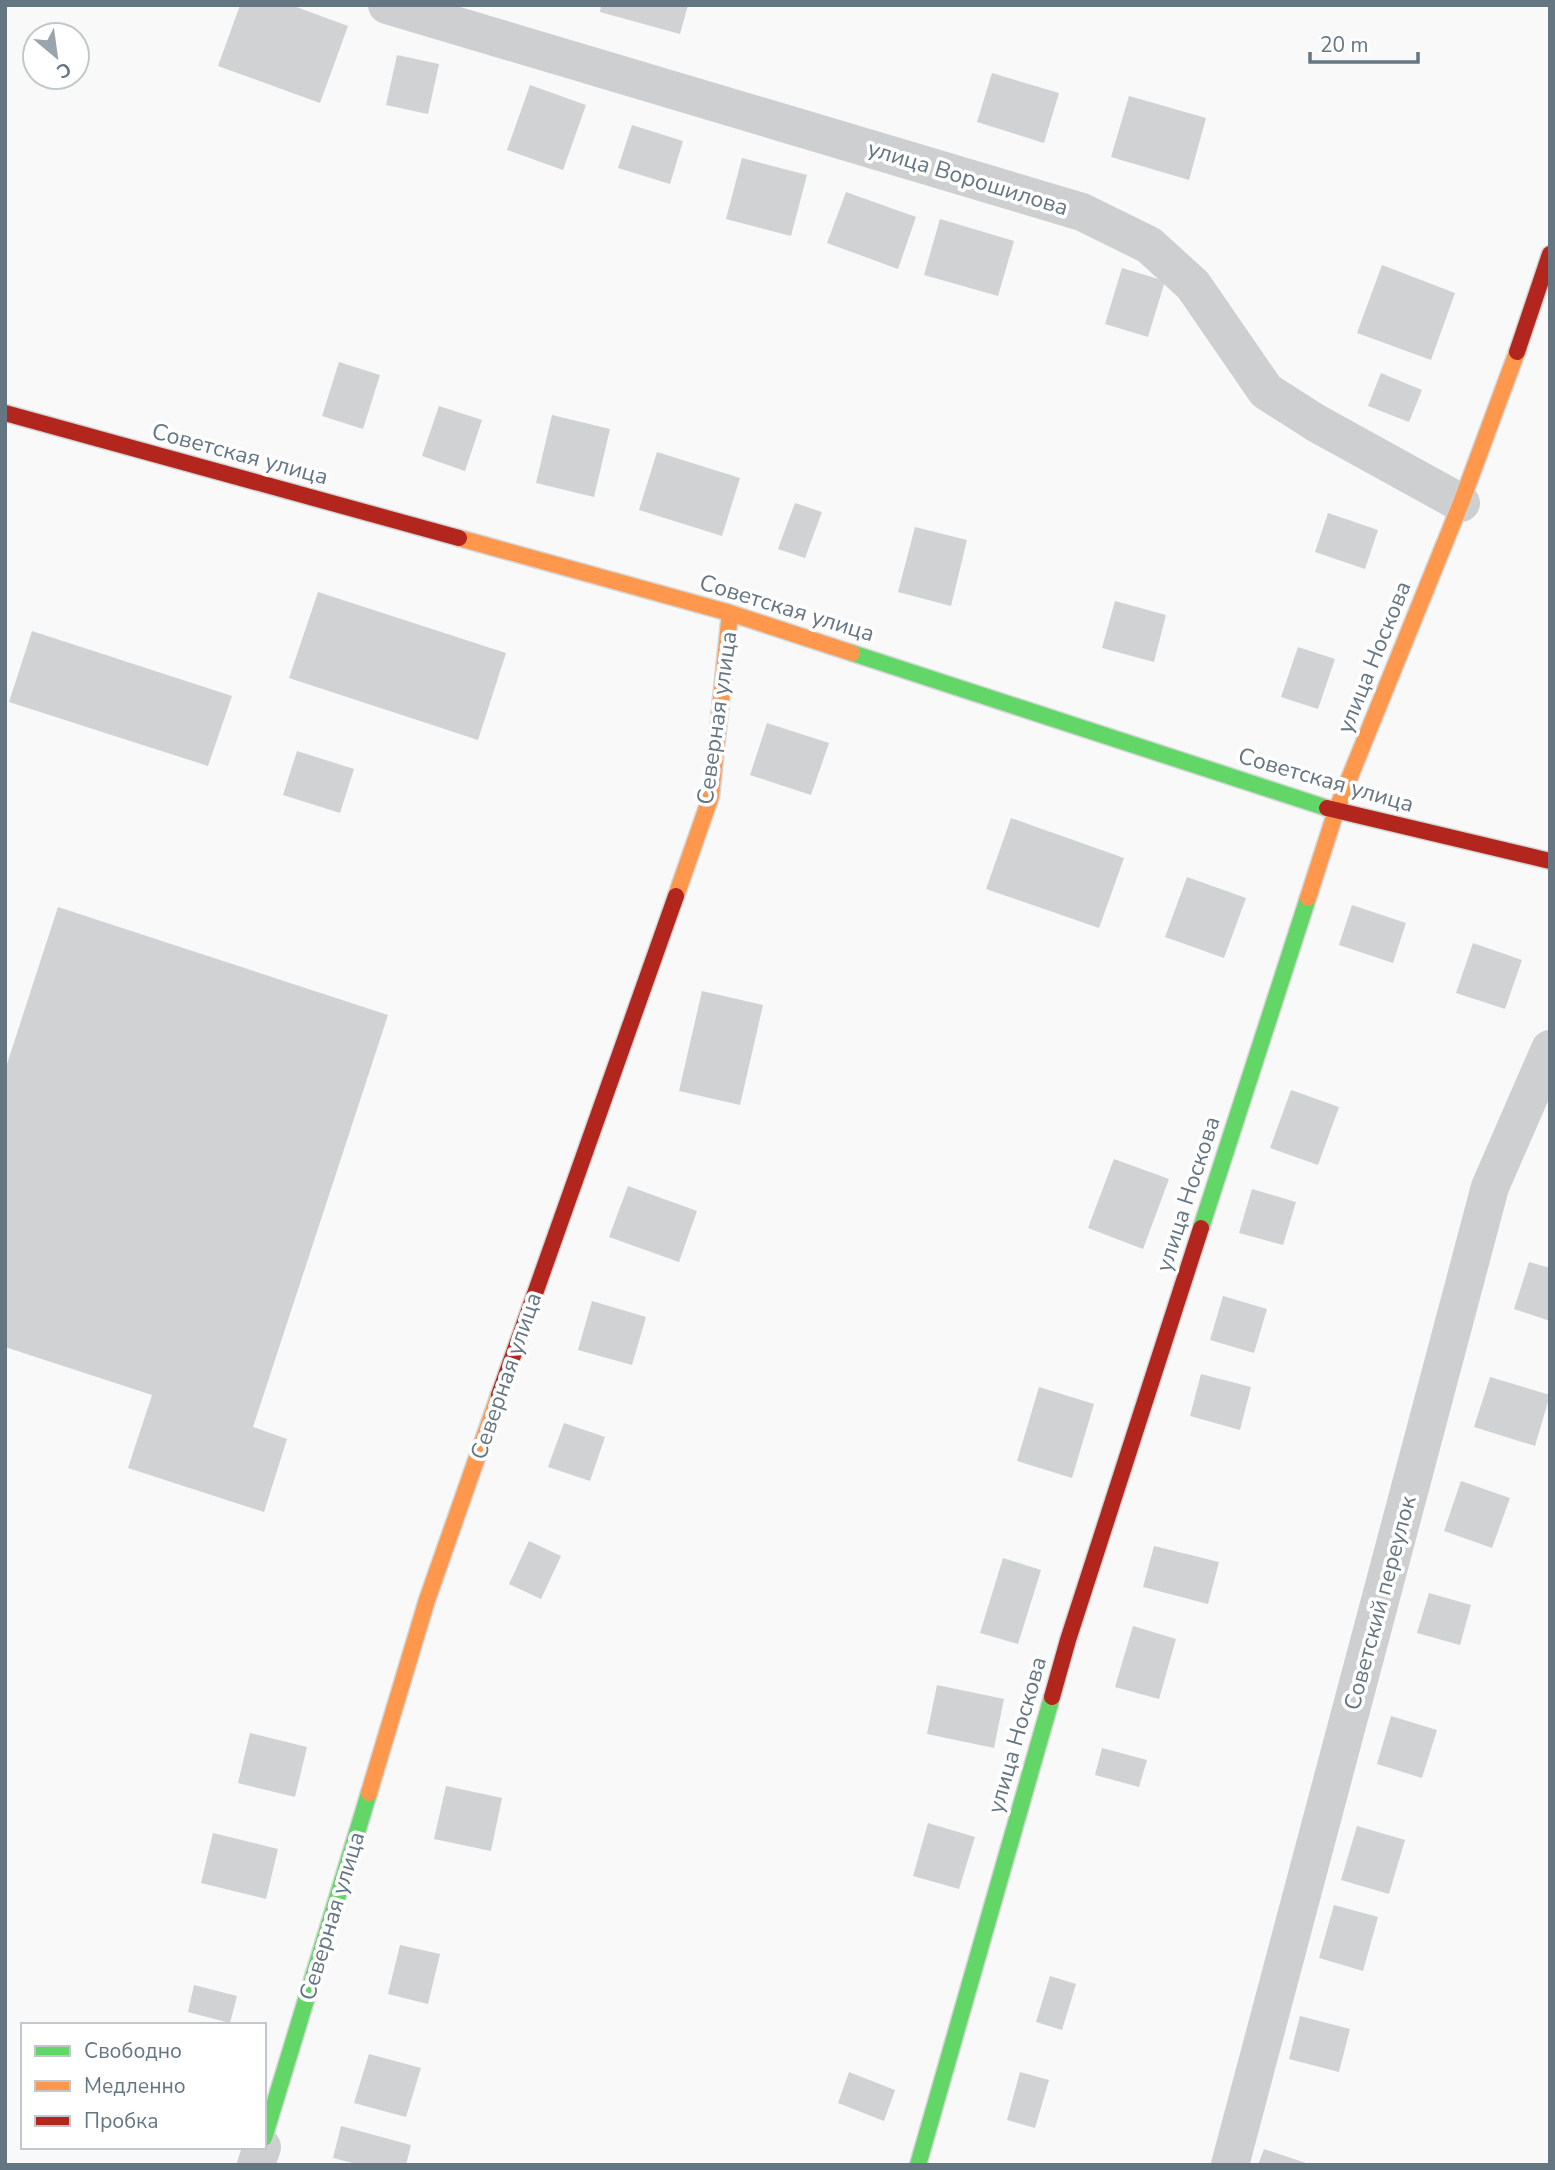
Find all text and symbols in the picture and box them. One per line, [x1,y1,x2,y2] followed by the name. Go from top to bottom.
[21,21,91,91] north arrow
[1310,21,1418,65] scale bar
[1320,31,1369,59] text: 20 m
[52,55,76,85] text: С
[864,133,1072,223] street label: улица Ворошилова
[148,416,332,492] street label: Советская улица
[696,567,878,649] street label: Советская улица
[1329,576,1419,738] street label: улица Носкова
[689,629,745,807] street label: Северная улица
[1235,740,1417,820] street label: Советская улица
[1148,1112,1228,1276] street label: улица Носкова
[463,1288,549,1464] street label: Северная улица
[1336,1491,1424,1714] street label: Советский переулок
[980,1653,1054,1817] street label: улица Носкова
[292,1828,372,2004] street label: Северная улица
[21,2023,266,2149] legend
[84,2037,182,2065] text: Свободно
[84,2072,186,2100] text: Медленно
[84,2107,158,2135] text: Пробка

